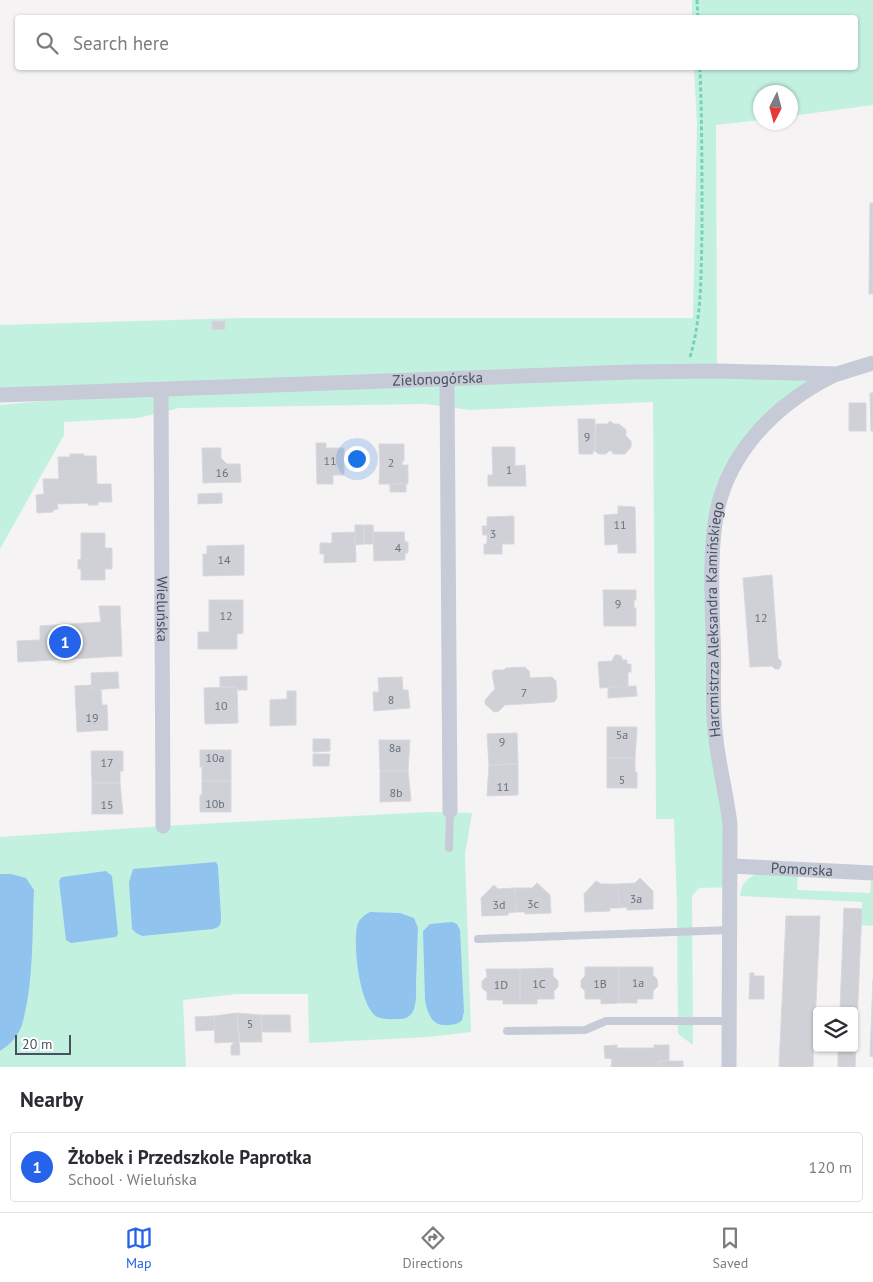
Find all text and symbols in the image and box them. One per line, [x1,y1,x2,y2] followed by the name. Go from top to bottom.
[15,15,858,70] search box
[33,29,61,57] icon: search
[73,31,169,55] text: Search here
[753,85,798,130] north arrow
[392,367,483,390] street label: Zielonogórska
[584,429,590,444] house number: 9
[344,446,370,472] your location
[323,453,337,468] house number: 11
[388,455,394,470] house number: 2
[506,462,512,477] house number: 1
[215,465,229,480] house number: 16
[702,499,728,738] street label: Harcmistrza Aleksandra Kamińskiego
[613,517,627,532] house number: 11
[490,526,496,541] house number: 3
[395,540,402,555] house number: 4
[217,552,231,567] house number: 14
[153,576,172,642] street label: Wieluńska
[615,596,621,611] house number: 9
[219,608,233,623] house number: 12
[754,610,768,625] house number: 12
[49,623,81,661] pin: 1
[521,685,527,700] house number: 7
[388,692,394,707] house number: 8
[214,698,228,713] house number: 10
[85,710,99,725] house number: 19
[616,727,628,742] house number: 5a
[499,734,505,749] house number: 9
[389,740,401,755] house number: 8a
[205,750,225,765] house number: 10a
[100,755,114,770] house number: 17
[619,772,625,787] house number: 5
[496,779,510,794] house number: 11
[389,785,403,800] house number: 8b
[205,796,225,811] house number: 10b
[100,797,114,812] house number: 15
[770,858,833,880] street label: Pomorska
[630,891,642,906] house number: 3a
[527,896,540,911] house number: 3c
[493,897,506,912] house number: 3d
[632,975,644,990] house number: 1a
[532,976,546,991] house number: 1C
[593,976,607,991] house number: 1B
[494,977,508,992] house number: 1D
[813,1007,858,1052] map controls
[813,1007,858,1052] button: layers
[247,1016,253,1031] house number: 5
[15,1032,71,1055] scale bar
[22,1035,52,1053] text: 20 m
[20,1086,83,1113] text: Nearby
[68,1145,312,1169] text: Żłobek i Przedszkole Paprotka
[32,1157,42,1177] text: 1
[809,1157,852,1177] text: 120 m
[68,1169,197,1189] text: School · Wieluńska
[125,1224,153,1272] tab: Map
[402,1224,463,1272] tab: Directions
[713,1224,748,1272] tab: Saved

